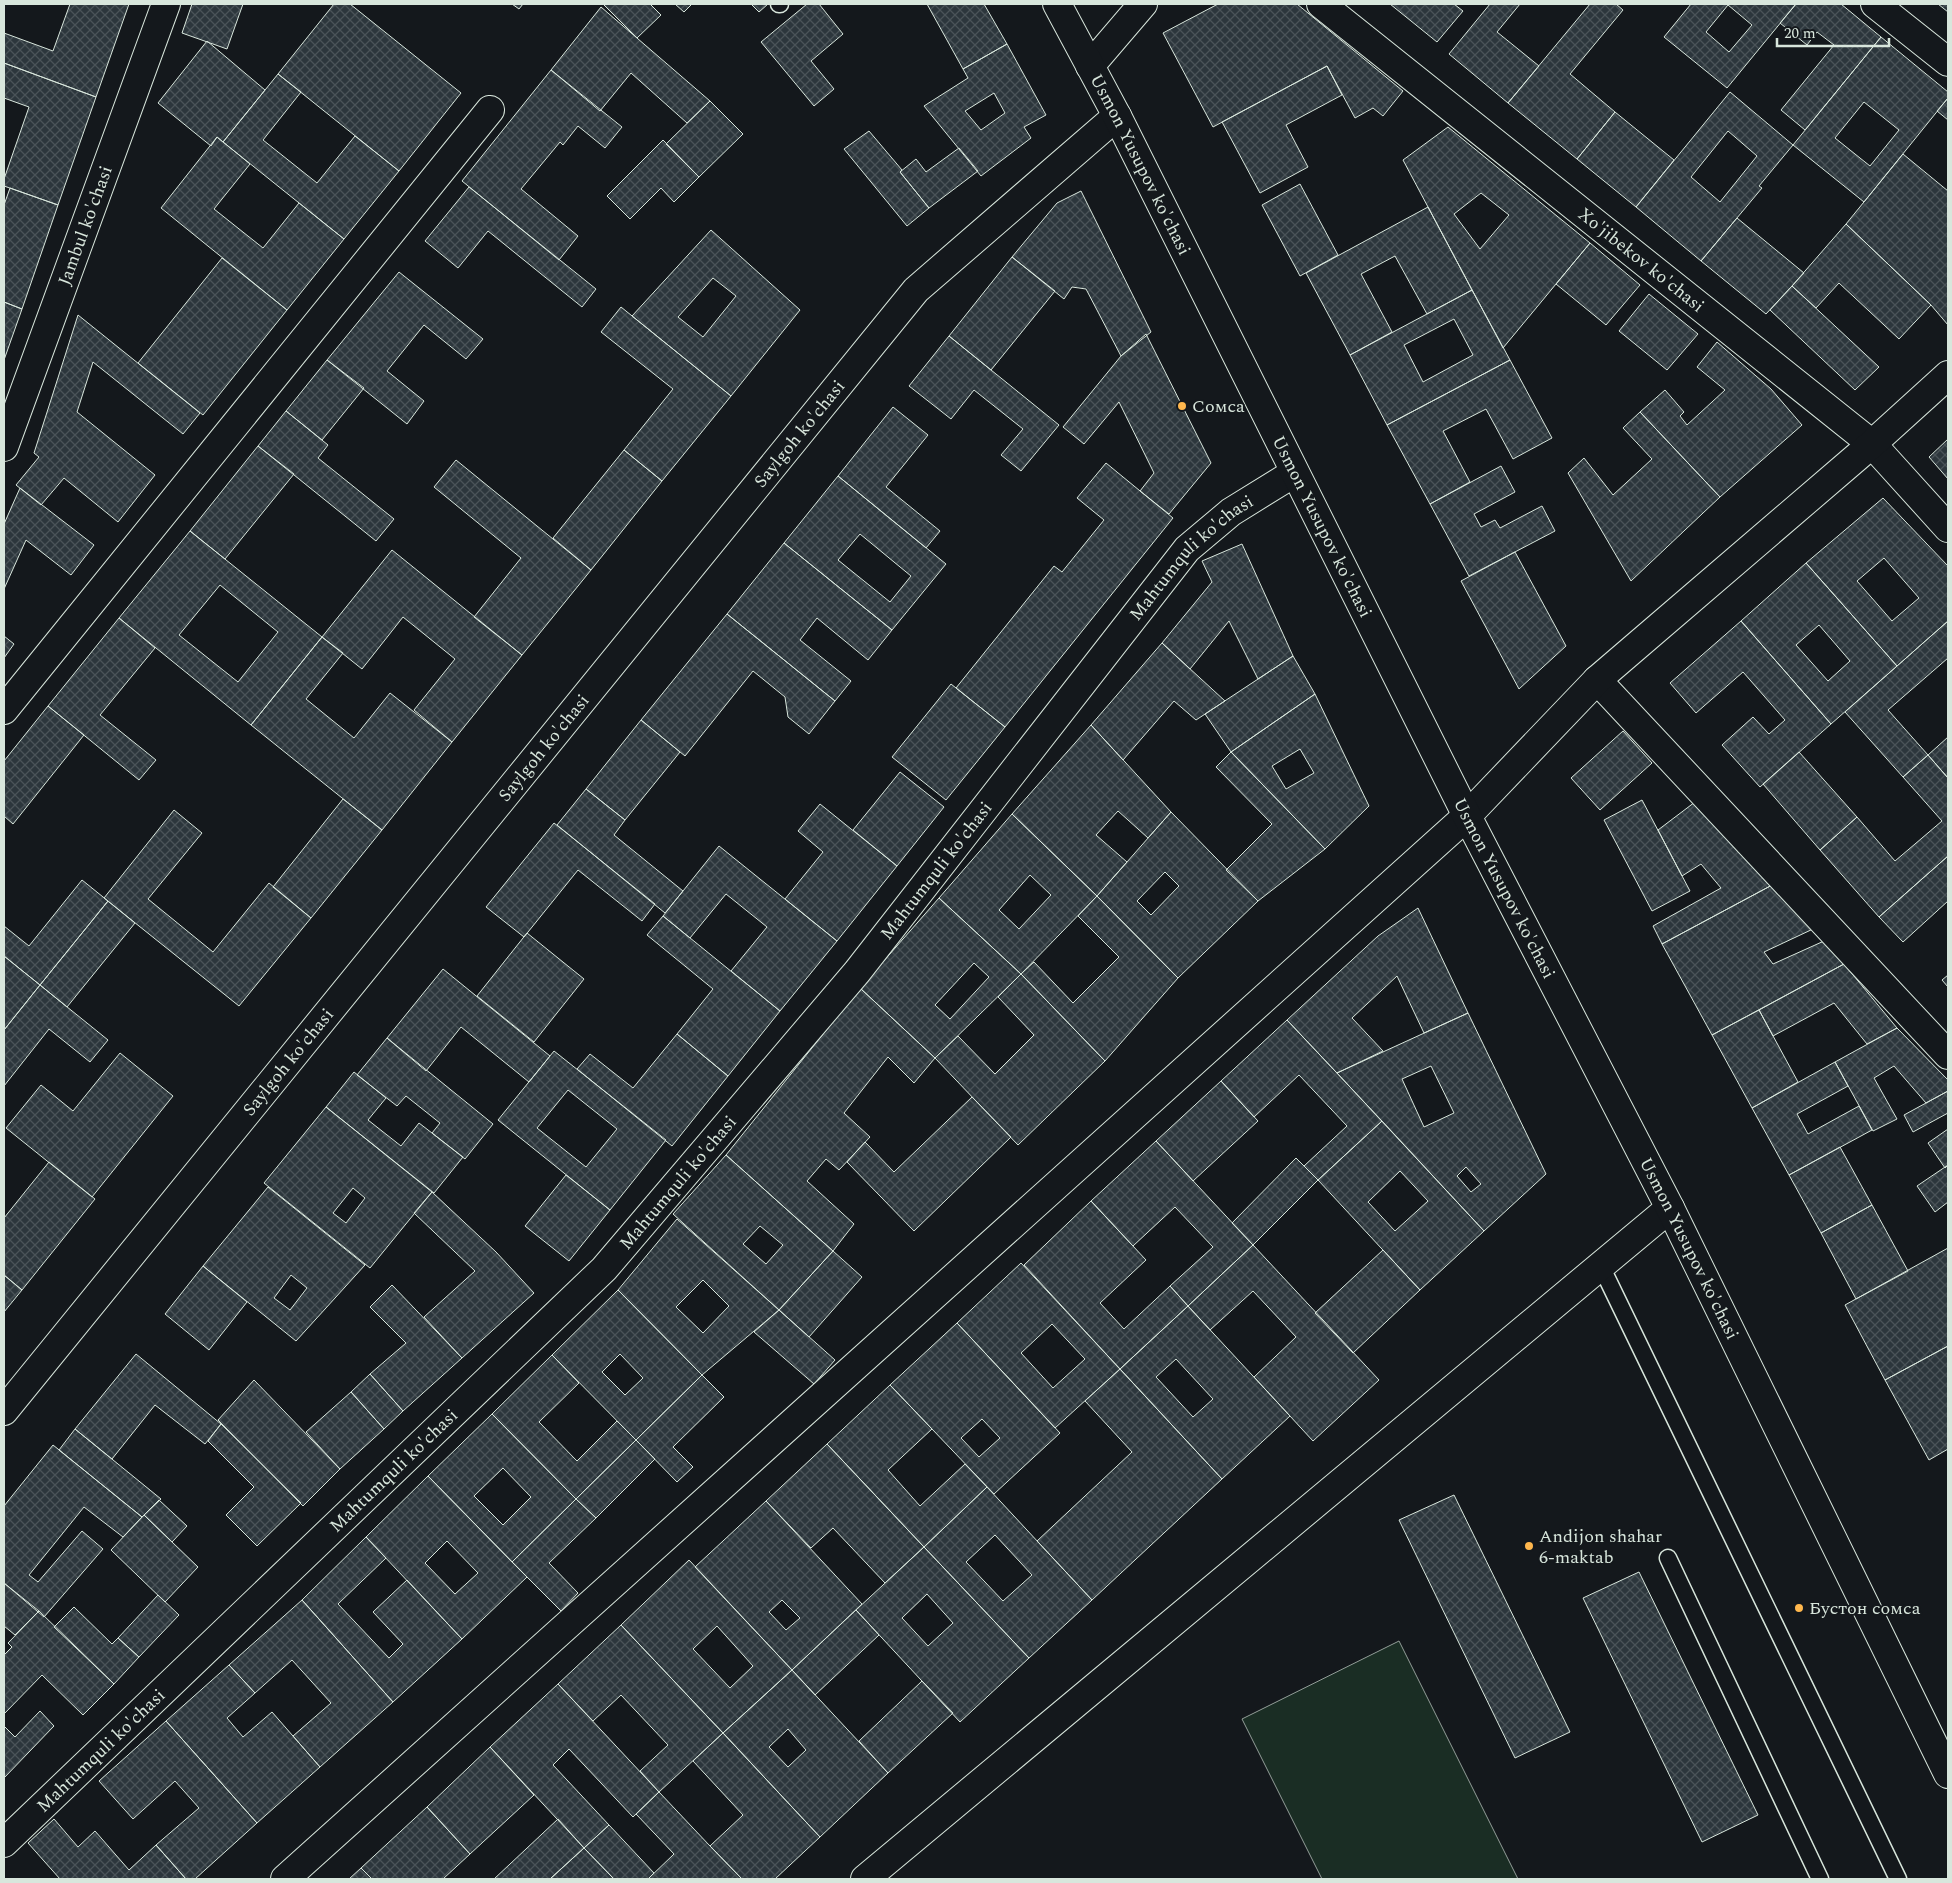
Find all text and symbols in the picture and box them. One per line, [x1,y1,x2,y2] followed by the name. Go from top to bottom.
[1777,15,1890,47] scale bar
[1784,22,1816,45] text: 20 m
[1083,69,1198,260] street label: Usmon Yusupov ko'chasi
[51,162,119,289] street label: Jambul ko'chasi
[1572,201,1710,319] street label: Xo'jibekov ko'chasi
[747,374,851,493] street label: Saylgoh ko'chasi
[1192,393,1245,420] place label: Сомса
[1176,400,1188,412] marker: Сомса
[1265,431,1379,622] street label: Usmon Yusupov ko'chasi
[1122,488,1259,626] street label: Mahtumquli ko'chasi
[491,688,596,808] street label: Saylgoh ko'chasi
[1446,793,1562,983] street label: Usmon Yusupov ko'chasi
[873,796,999,946] street label: Mahtumquli ko'chasi
[236,1002,340,1122] street label: Saylgoh ko'chasi
[613,1109,743,1256] street label: Mahtumquli ko'chasi
[1633,1153,1746,1344] street label: Usmon Yusupov ko'chasi
[323,1402,464,1539] street label: Mahtumquli ko'chasi
[1539,1523,1662,1571] place label: Andijon shahar 6-maktab
[1523,1540,1535,1552] marker: Andijon shahar 6-maktab
[1809,1595,1921,1622] place label: Бустон сомса
[1793,1602,1805,1614] marker: Бустон сомса
[30,1682,171,1819] street label: Mahtumquli ko'chasi

